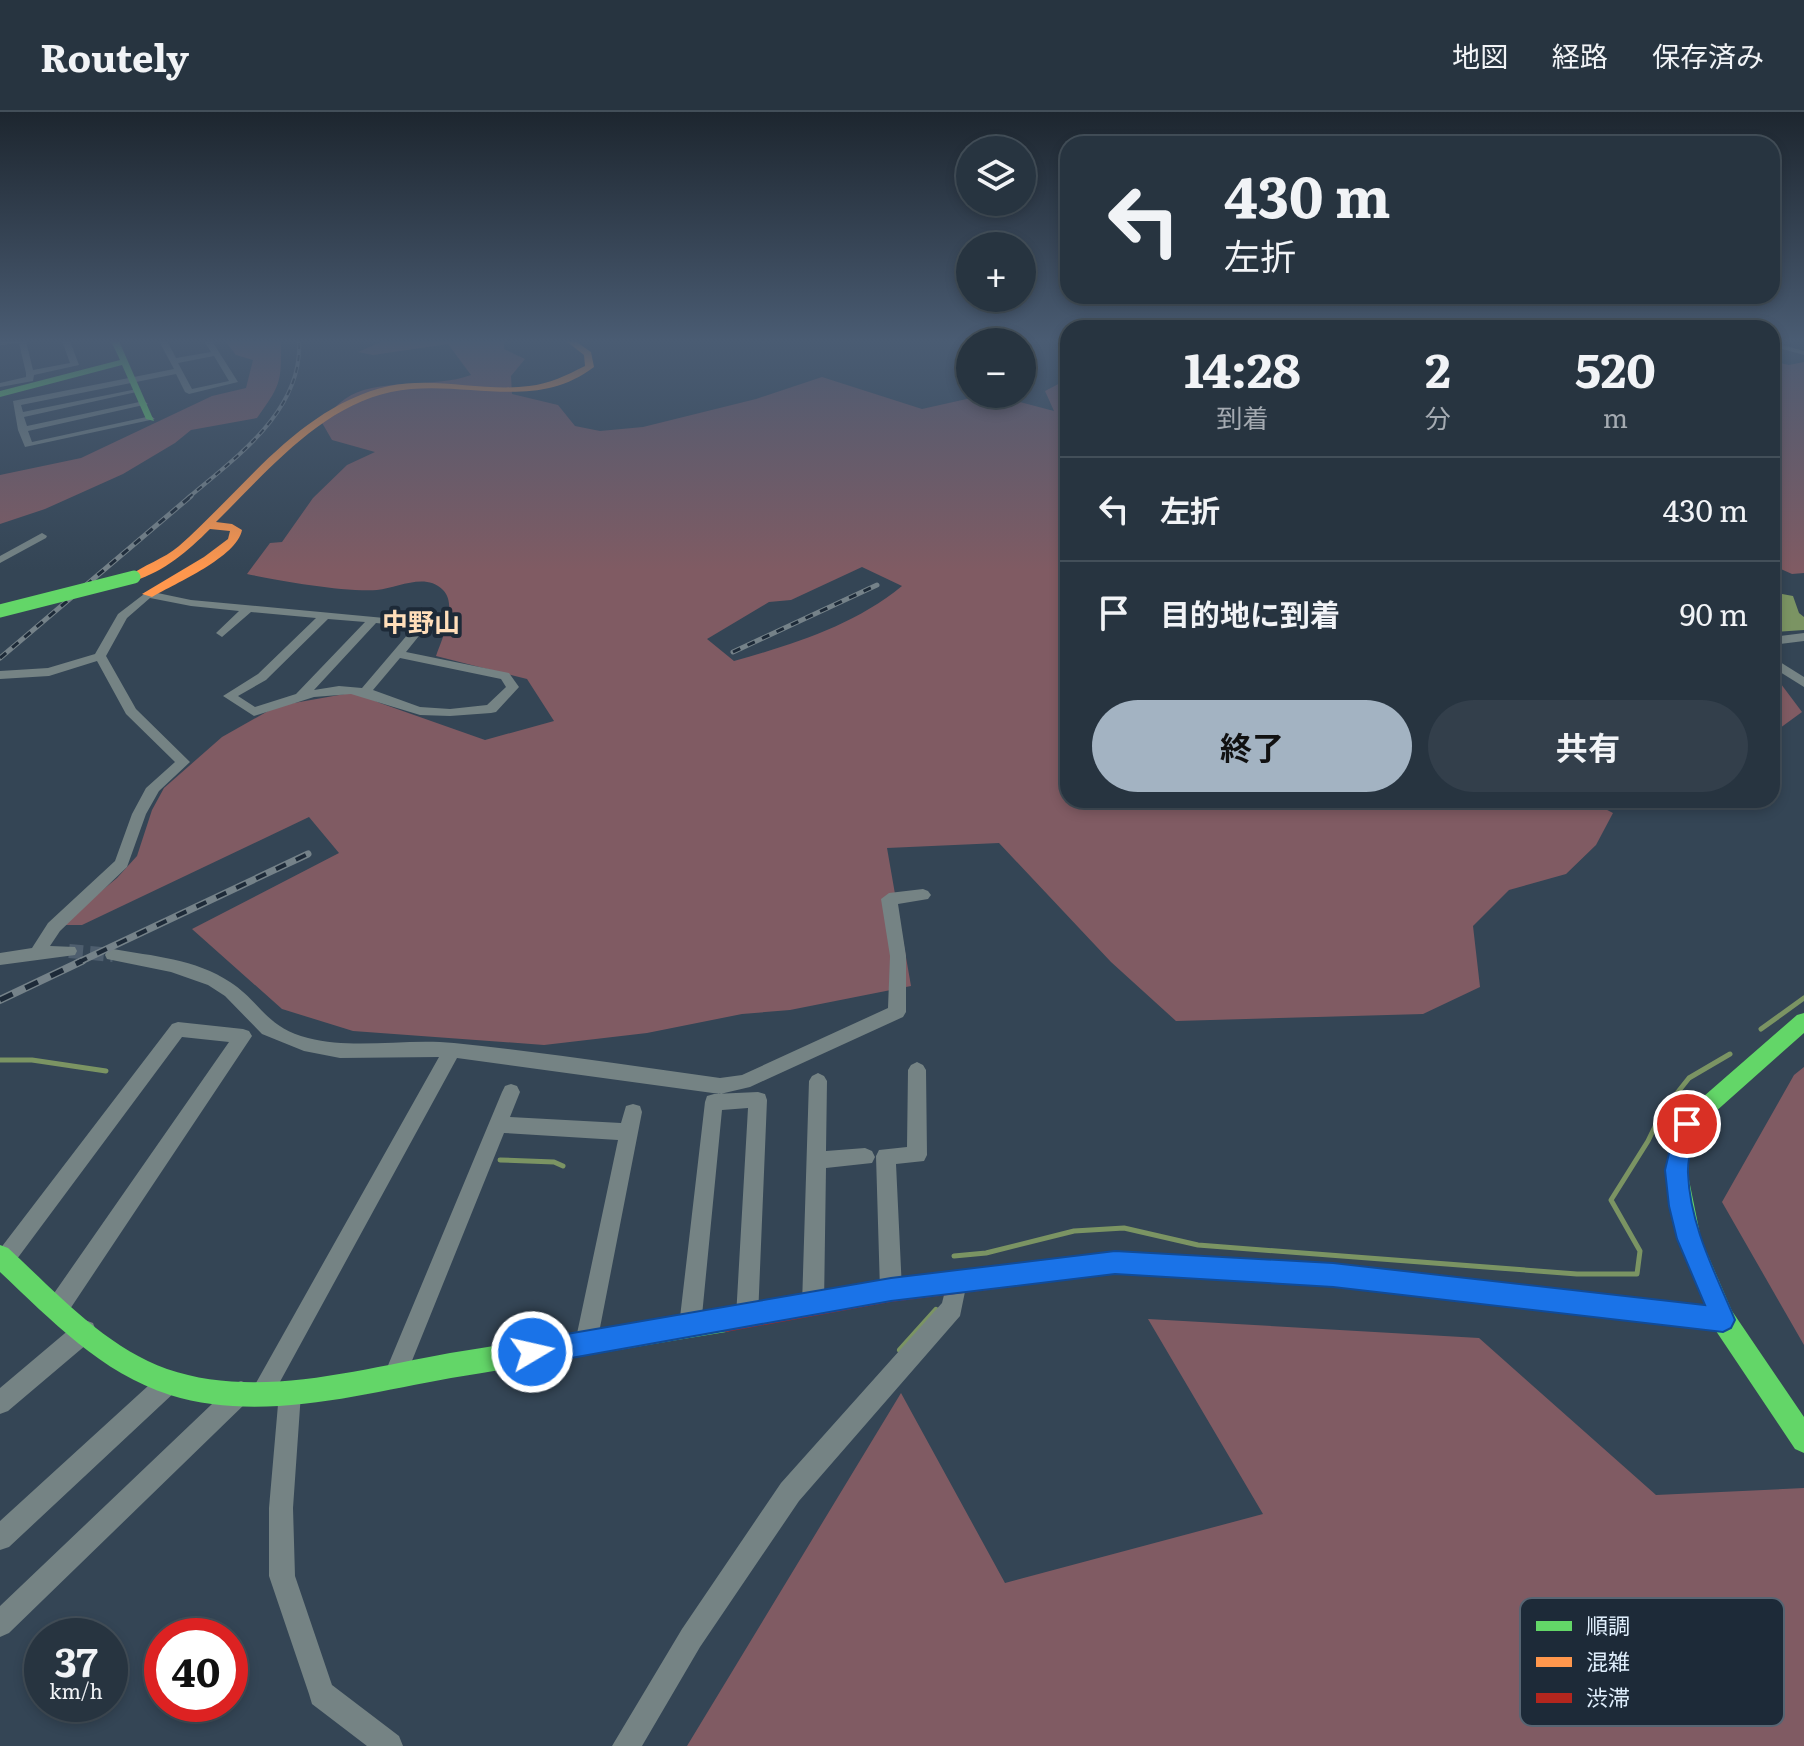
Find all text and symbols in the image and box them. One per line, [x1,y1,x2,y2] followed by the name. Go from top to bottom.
[40,27,189,84] text: Routely
[1452,34,1508,76] text: 地図
[1552,34,1608,76] text: 経路
[1652,34,1764,76] text: 保存済み
[956,136,1036,408] map controls
[956,136,1036,216] button: layers
[1224,152,1391,235] text: 430 m
[1092,168,1196,272] icon: left
[1224,228,1296,281] text: 左折
[956,232,1036,312] button: +
[956,328,1036,408] button: −
[1184,332,1301,403] text: 14:28
[1425,332,1451,403] text: 2
[1575,332,1656,403] text: 520
[1216,397,1268,436] text: 到着
[1425,397,1451,436] text: 分
[1603,397,1628,436] text: m
[1092,487,1136,531] icon: left
[1160,487,1220,531] text: 左折
[1663,487,1748,531] text: 430 m
[1092,591,1136,635] icon: arrive
[1160,591,1340,635] text: 目的地に到着
[1680,591,1748,635] text: 90 m
[382,601,460,640] district label: 中野山
[1092,700,1412,792] button: 終了
[1428,700,1748,792] button: 共有
[1653,1090,1721,1158] pin
[1665,1102,1709,1146] icon: arrive
[490,1310,574,1394] position arrow
[1520,1598,1784,1726] legend
[1586,1608,1630,1641] text: 順調
[144,1618,248,1722] speed limit sign: 40
[54,1630,98,1689] text: 37
[1586,1644,1630,1677] text: 混雑
[49,1675,103,1705] text: km/h
[1586,1680,1630,1713] text: 渋滞

